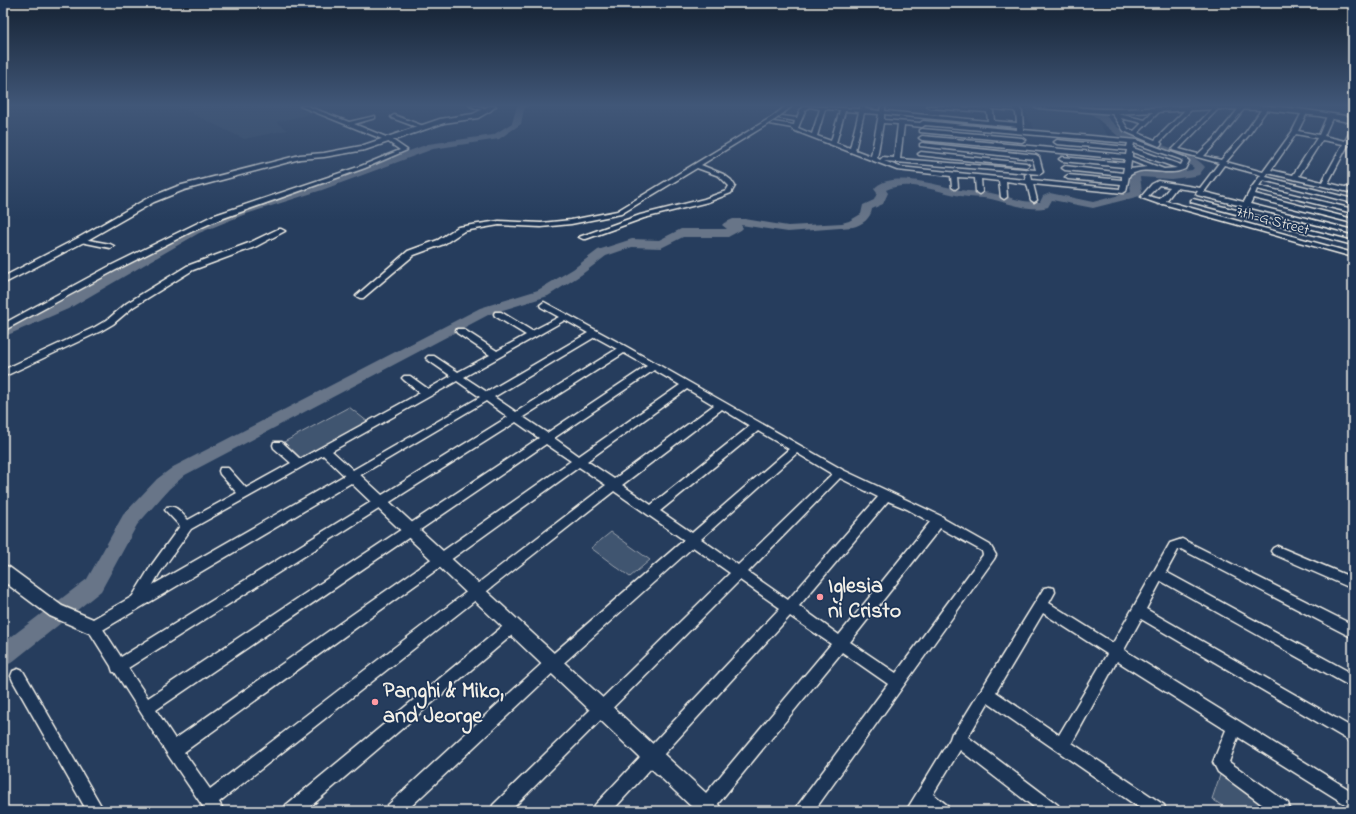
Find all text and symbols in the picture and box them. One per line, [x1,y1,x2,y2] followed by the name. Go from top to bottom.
[1234,201,1312,241] street label: 7th-G Street
[828,571,901,628] place label: Iglesia ni Cristo
[815,592,825,602] marker: Iglesia ni Cristo
[383,676,504,734] place label: Panghi & Miko, and Jeorge
[370,697,380,707] marker: Panghi & Miko, and Jeorge

